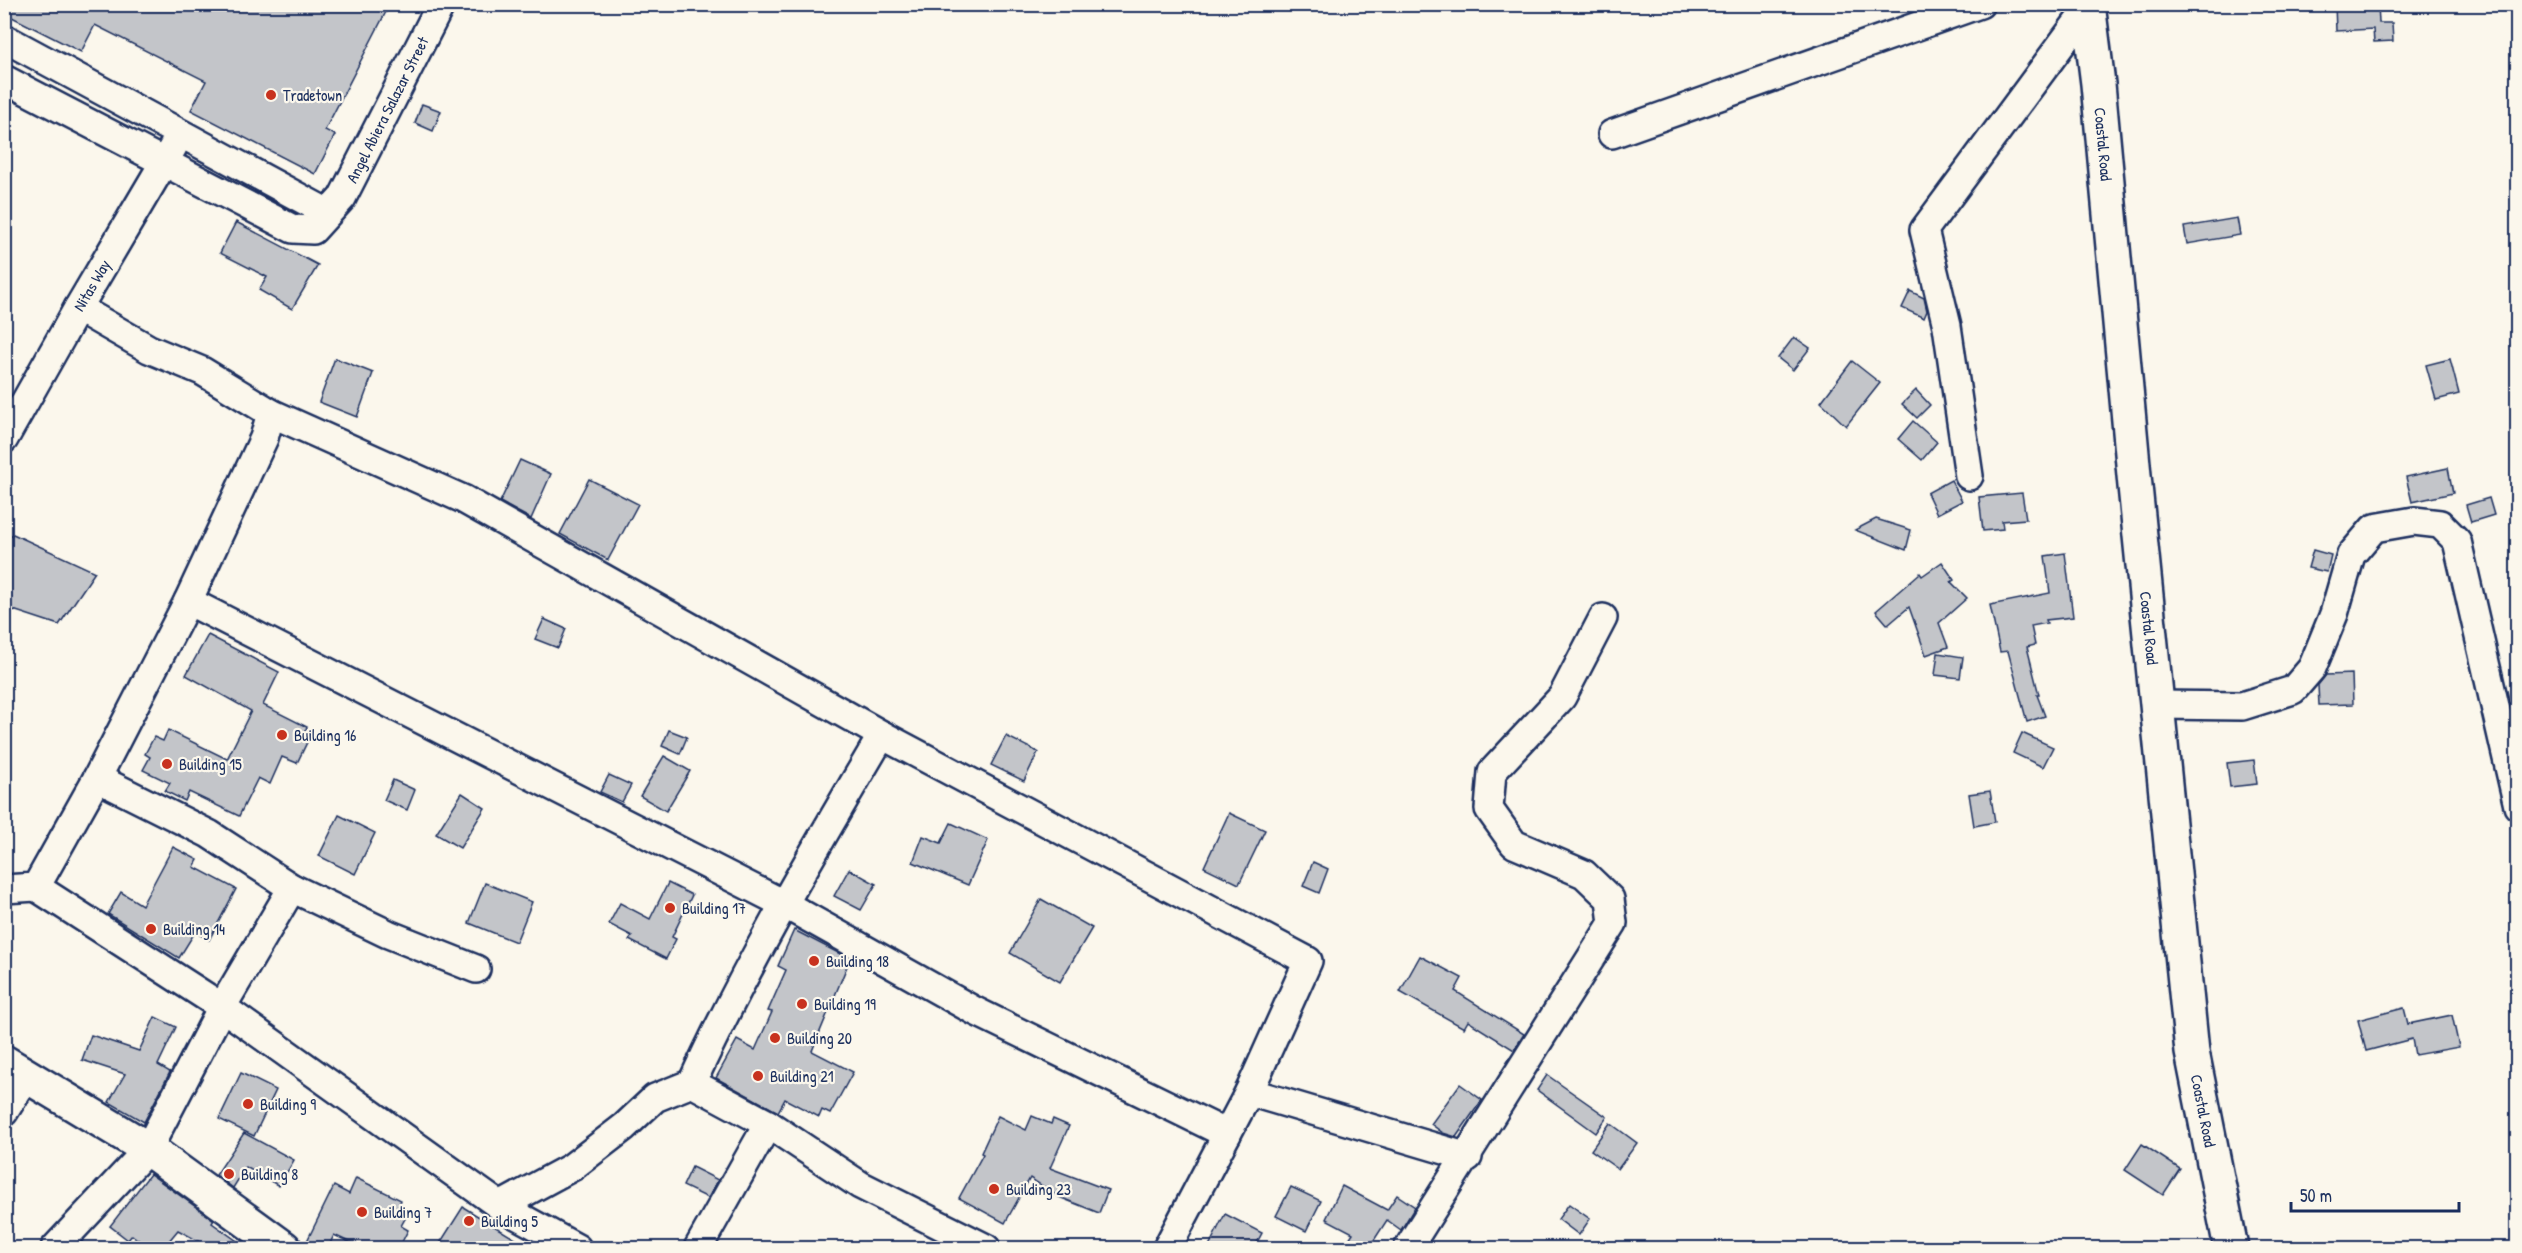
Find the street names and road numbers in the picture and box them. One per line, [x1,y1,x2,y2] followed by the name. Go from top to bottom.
[341,32,434,187] street label: Angel Abiera Salazar Street
[2089,106,2118,182] street label: Coastal Road
[68,255,115,315] street label: Nitas Way
[2135,590,2164,666] street label: Coastal Road
[2186,1072,2222,1149] street label: Coastal Road

